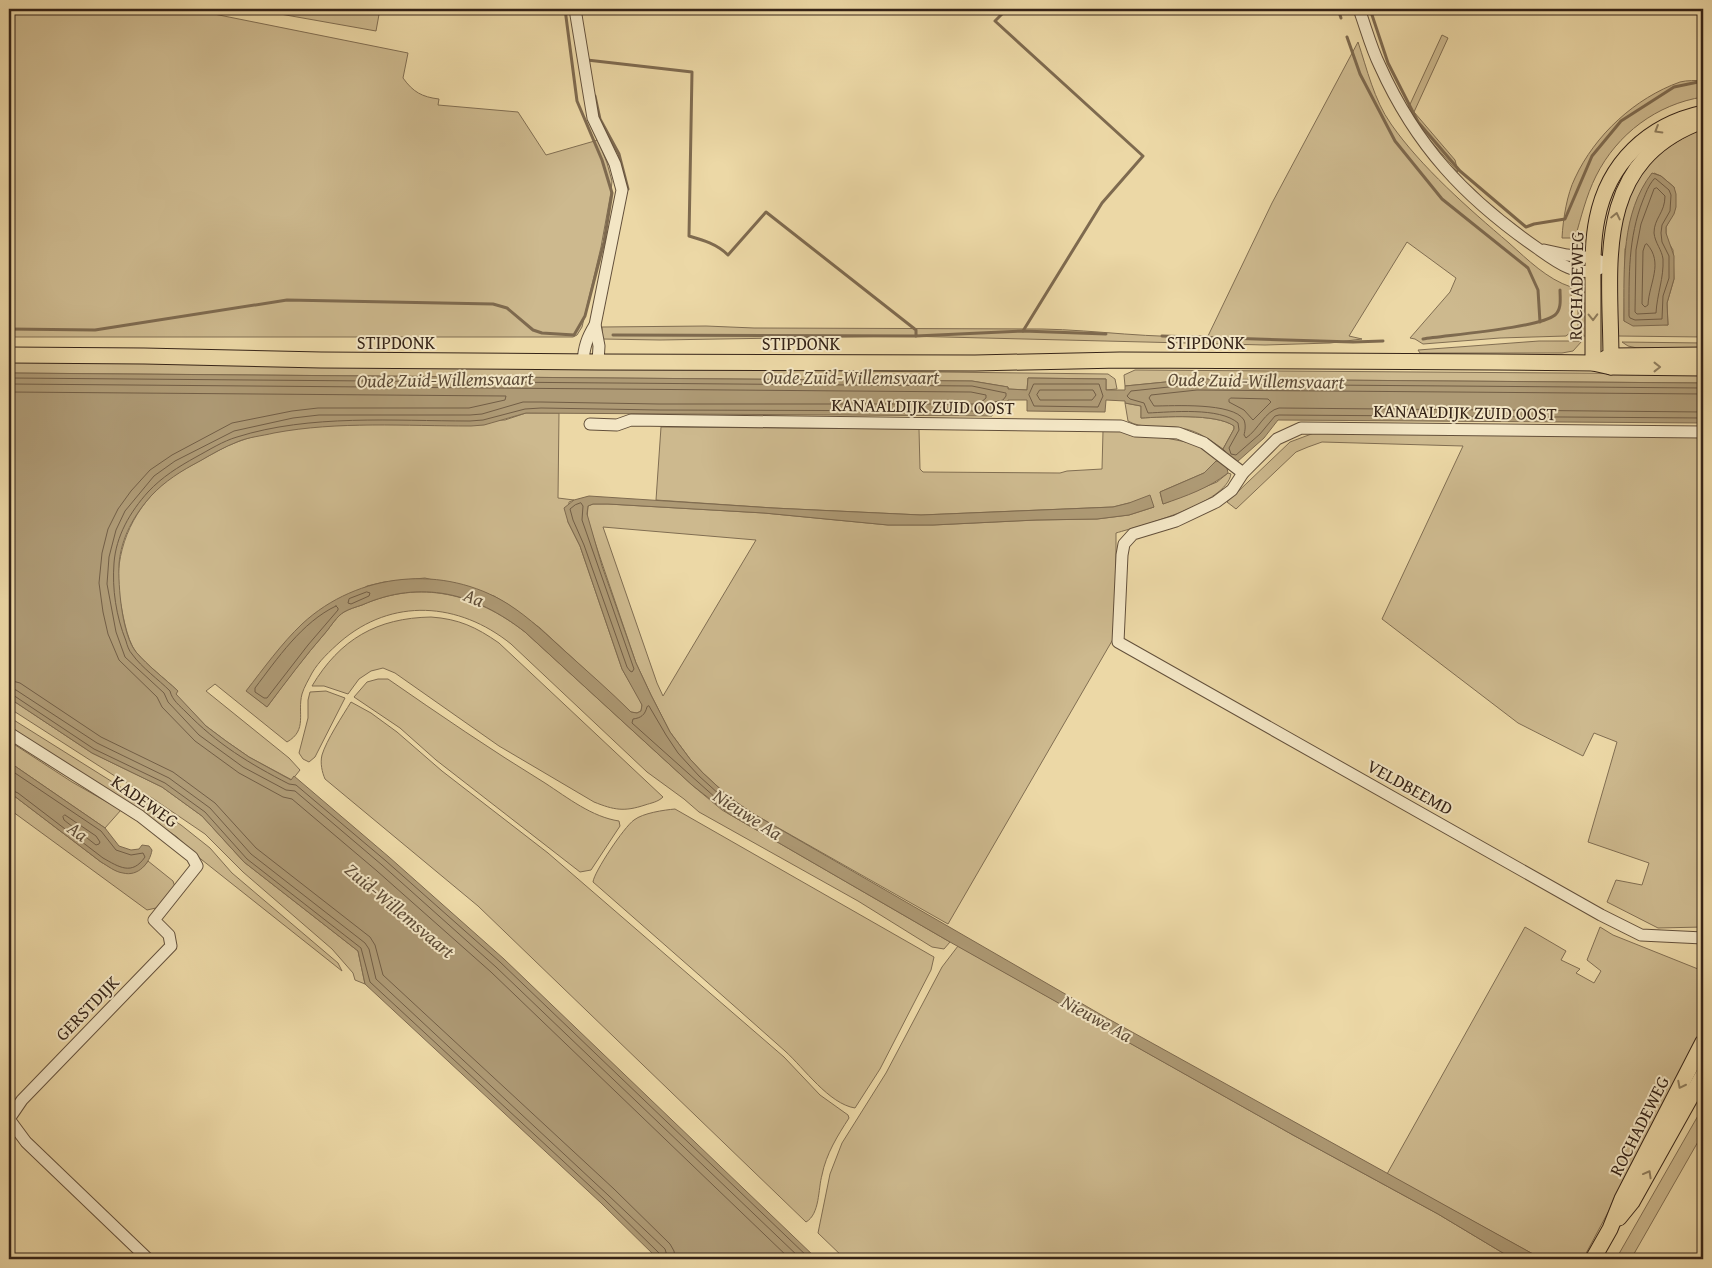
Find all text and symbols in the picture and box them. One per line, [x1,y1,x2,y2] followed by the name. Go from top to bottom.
[1654,123,1663,133] one-way arrow
[1610,212,1620,221] one-way arrow
[1562,231,1590,341] street label: ROCHADEWEG
[1588,314,1598,322] one-way arrow
[357,329,436,356] street label: STIPDONK
[1167,329,1246,356] street label: STIPDONK
[762,330,841,357] street label: STIPDONK
[1654,362,1662,372] one-way arrow
[356,363,535,395] water label: Oude Zuid-Willemsvaart
[763,363,940,391] water label: Oude Zuid-Willemsvaart
[1167,364,1346,396] water label: Oude Zuid-Willemsvaart
[831,391,1015,421] street label: KANAALDIJK ZUID OOST
[1373,397,1557,427] street label: KANAALDIJK ZUID OOST
[459,580,488,614] water label: Aa
[1362,752,1458,822] street label: VELDBEEMD
[106,768,184,834] street label: KADEWEG
[707,781,788,847] water label: Nieuwe Aa
[61,813,94,848] water label: Aa
[339,856,462,965] water label: Zuid-Willemsvaart
[49,969,125,1047] street label: GERSTDIJK
[1056,987,1138,1049] water label: Nieuwe Aa
[1602,1071,1676,1181] street label: ROCHADEWEG
[1677,1080,1687,1089] one-way arrow
[1641,1171,1651,1180] one-way arrow

